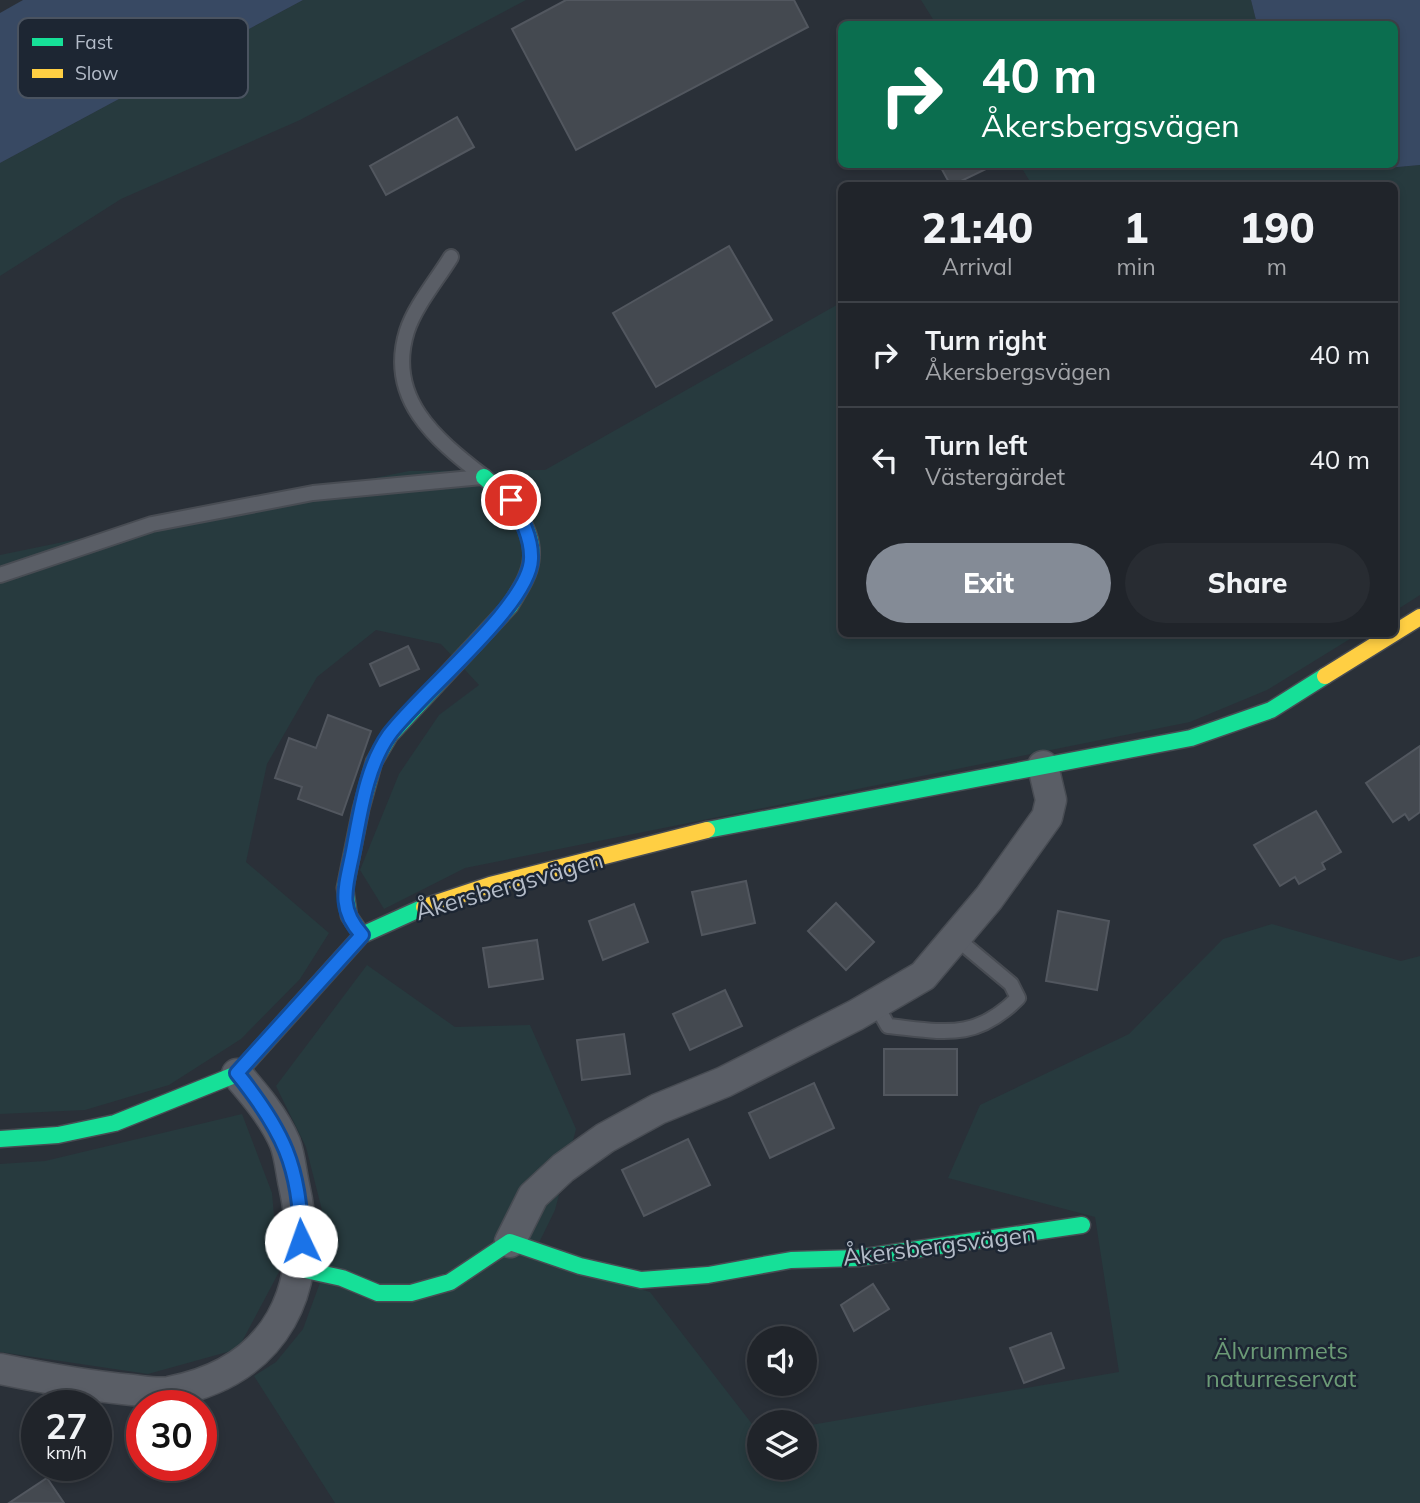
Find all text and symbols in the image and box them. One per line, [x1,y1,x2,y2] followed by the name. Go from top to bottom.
[18,18,248,98] legend
[75,30,113,54] text: Fast
[981,44,1097,105] text: 40 m
[866,49,957,140] icon: right
[75,61,119,85] text: Slow
[981,105,1240,145] text: Åkersbergsvägen
[921,201,1033,254] text: 21:40
[1123,201,1149,254] text: 1
[1239,201,1315,254] text: 190
[942,252,1012,281] text: Arrival
[1116,252,1156,281] text: min
[1267,252,1287,281] text: m
[925,324,1046,357] text: Turn right
[866,336,904,374] icon: right
[1309,338,1370,371] text: 40 m
[925,357,1111,386] text: Åkersbergsvägen
[925,429,1027,462] text: Turn left
[866,441,904,479] icon: left
[1309,443,1370,476] text: 40 m
[925,462,1065,491] text: Västergärdet
[481,470,541,530] pin
[492,481,530,519] icon: arrive
[866,543,1111,623] button: Exit
[1125,543,1370,623] button: Share
[412,844,606,926] street label: Åkersbergsvägen
[264,1204,338,1278] position arrow
[841,1218,1037,1272] street label: Åkersbergsvägen
[747,1326,817,1480] map controls
[747,1326,817,1396] button: sound
[1206,1335,1356,1393] park label: Älvrummets naturreservat
[126,1390,217,1481] speed limit sign: 30
[45,1404,88,1448] text: 27
[747,1410,817,1480] button: layers
[46,1441,87,1464] text: km/h

